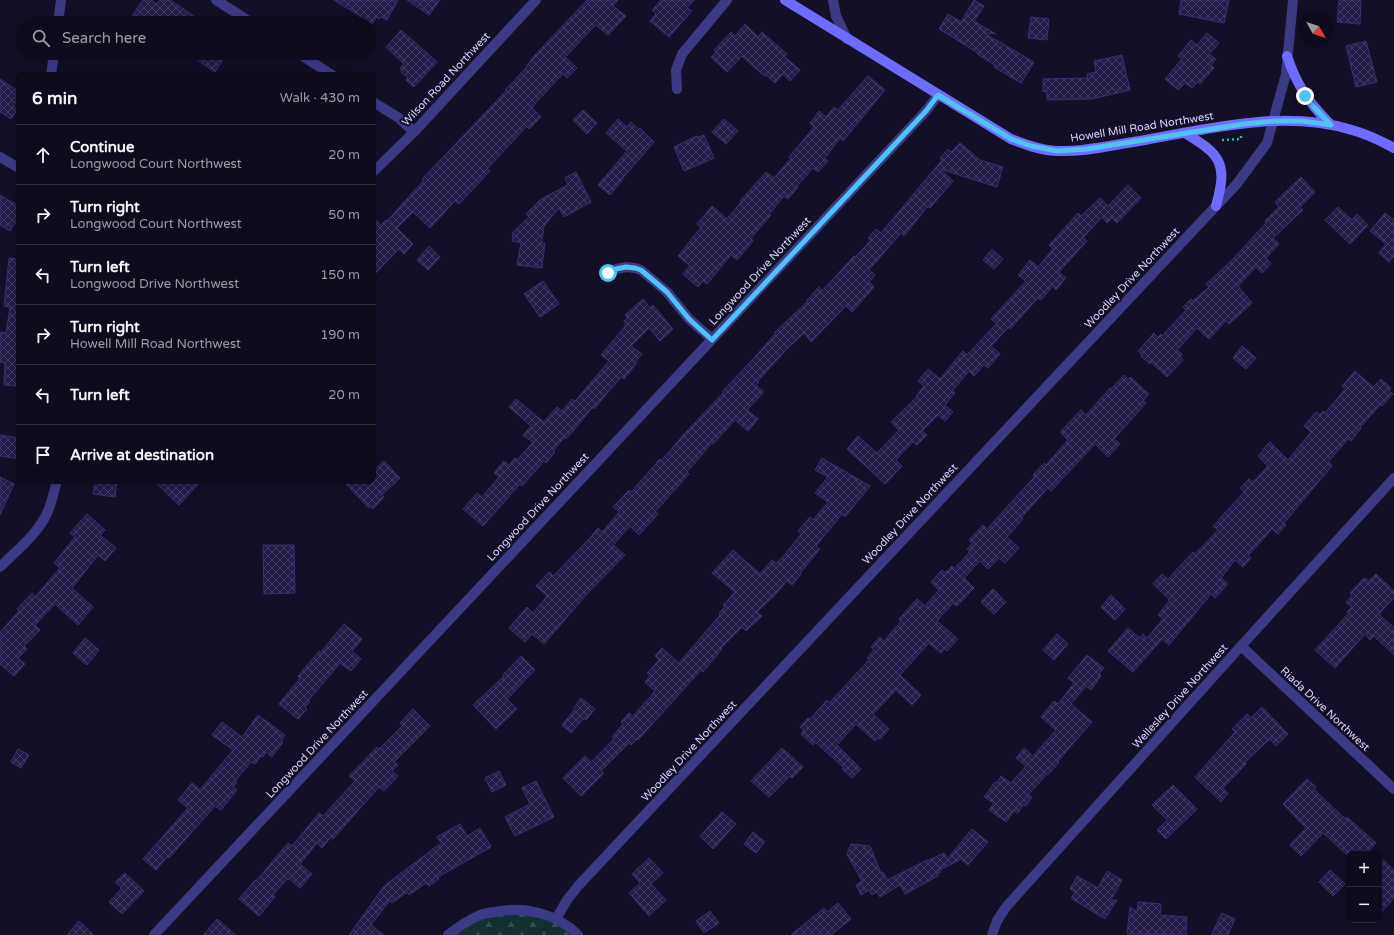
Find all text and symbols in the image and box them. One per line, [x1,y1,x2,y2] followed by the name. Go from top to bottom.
[1298,12,1334,48] north arrow
[16,16,376,60] search box
[30,27,52,49] icon: search
[62,29,146,47] text: Search here
[399,30,493,128] street label: Wilson Road Northwest
[1296,87,1314,105] route end
[32,88,77,109] text: 6 min
[280,90,360,106] text: Walk · 430 m
[1069,109,1215,145] street label: Howell Mill Road Northwest
[70,138,134,156] text: Continue
[32,144,54,166] icon: ahead
[328,147,360,163] text: 20 m
[70,156,242,172] text: Longwood Court Northwest
[70,198,140,216] text: Turn right
[32,204,54,226] icon: right
[328,207,360,223] text: 50 m
[706,214,814,328] street label: Longwood Drive Northwest
[70,216,242,232] text: Longwood Court Northwest
[1082,225,1182,331] street label: Woodley Drive Northwest
[70,258,130,276] text: Turn left
[32,264,54,286] icon: left
[599,264,617,282] route start
[320,267,360,283] text: 150 m
[70,276,239,292] text: Longwood Drive Northwest
[70,318,140,336] text: Turn right
[32,324,54,346] icon: right
[320,327,360,343] text: 190 m
[70,336,241,352] text: Howell Mill Road Northwest
[32,384,54,406] icon: left
[70,386,130,404] text: Turn left
[328,387,360,403] text: 20 m
[32,444,54,466] icon: arrive
[70,446,214,464] text: Arrive at destination
[484,450,592,564] street label: Longwood Drive Northwest
[860,461,960,567] street label: Woodley Drive Northwest
[1130,641,1230,751] street label: Wellesley Drive Northwest
[1278,664,1372,754] street label: Riada Drive Northwest
[263,687,371,801] street label: Longwood Drive Northwest
[639,698,739,804] street label: Woodley Drive Northwest
[1346,851,1382,923] map controls
[1346,851,1382,887] button: +
[1346,887,1382,923] button: −

